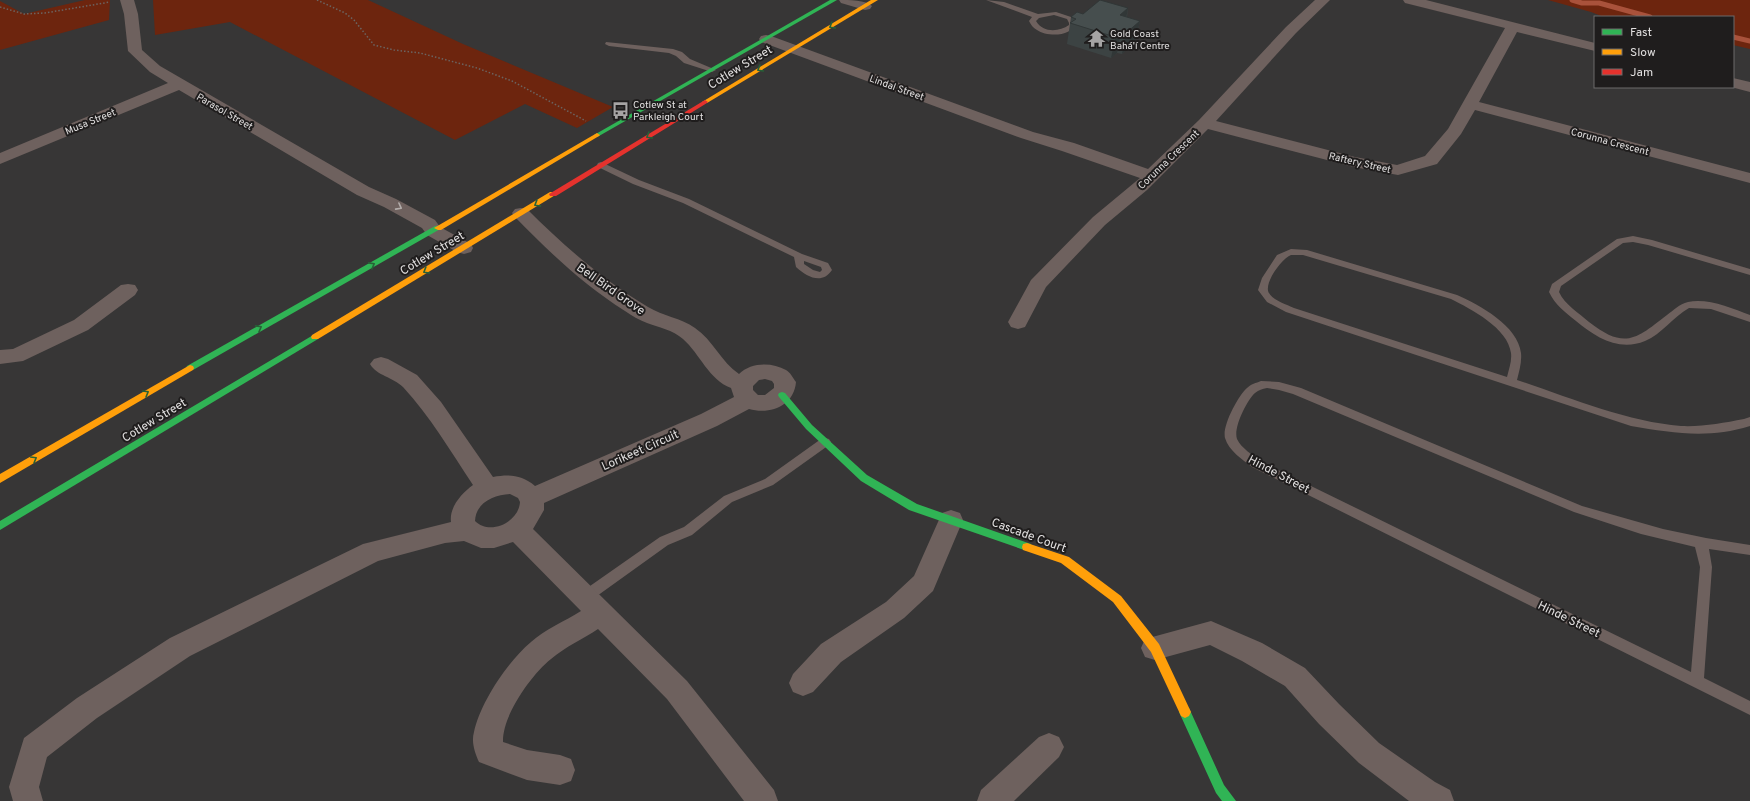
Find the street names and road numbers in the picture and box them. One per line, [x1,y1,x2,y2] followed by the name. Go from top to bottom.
[705,42,776,93] street label: Cotlew Street
[867,73,926,104] street label: Lindal Street
[194,91,255,134] street label: Parasol Street
[63,106,118,138] street label: Musa Street
[1569,126,1650,159] street label: Corunna Crescent
[1136,127,1203,193] street label: Corunna Crescent
[1327,150,1392,177] street label: Raftery Street
[397,228,468,279] street label: Cotlew Street
[573,260,648,319] street label: Bell Bird Grove
[119,395,190,446] street label: Cotlew Street
[599,427,681,475] street label: Lorikeet Circuit
[1245,452,1312,498] street label: Hinde Street
[989,515,1068,557] street label: Cascade Court
[1535,598,1602,642] street label: Hinde Street

